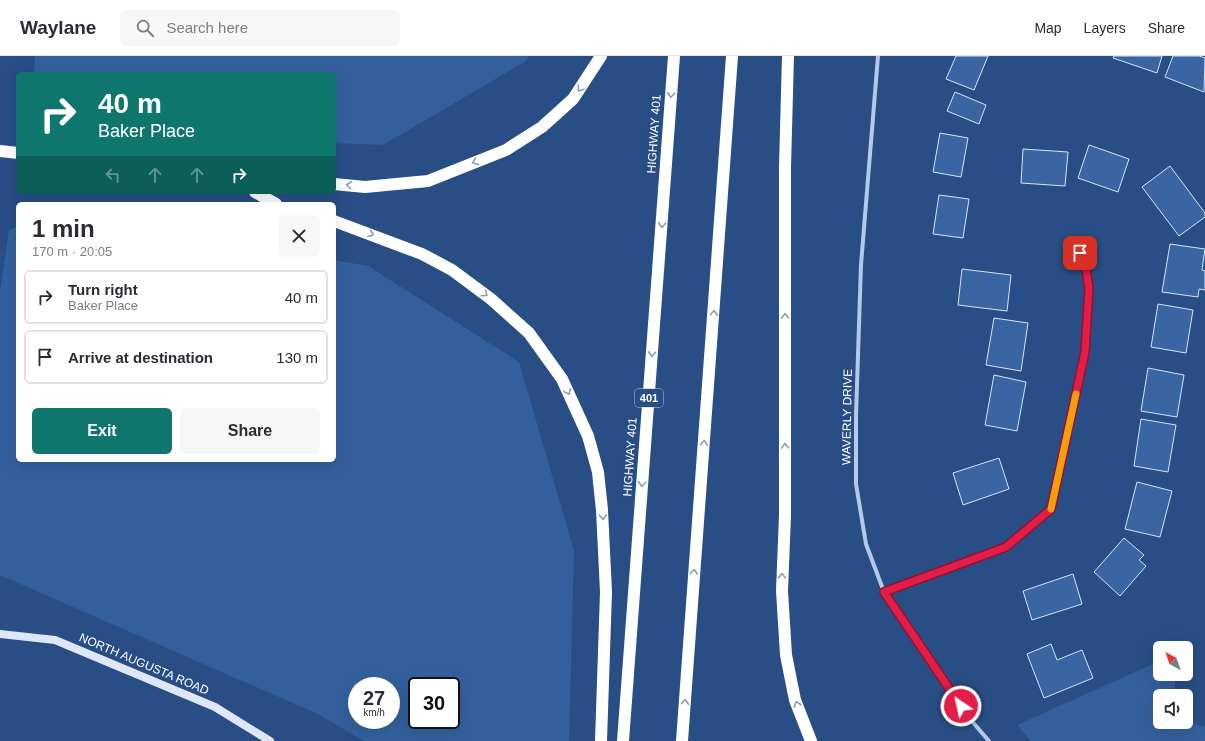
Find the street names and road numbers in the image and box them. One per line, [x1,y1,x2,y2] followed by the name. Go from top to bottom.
[644,94,664,174] street label: HIGHWAY 401
[839,369,855,465] street label: WAVERLY DRIVE
[635,389,663,407] road number: 401
[620,417,640,497] street label: HIGHWAY 401
[77,630,211,698] street label: NORTH AUGUSTA ROAD

